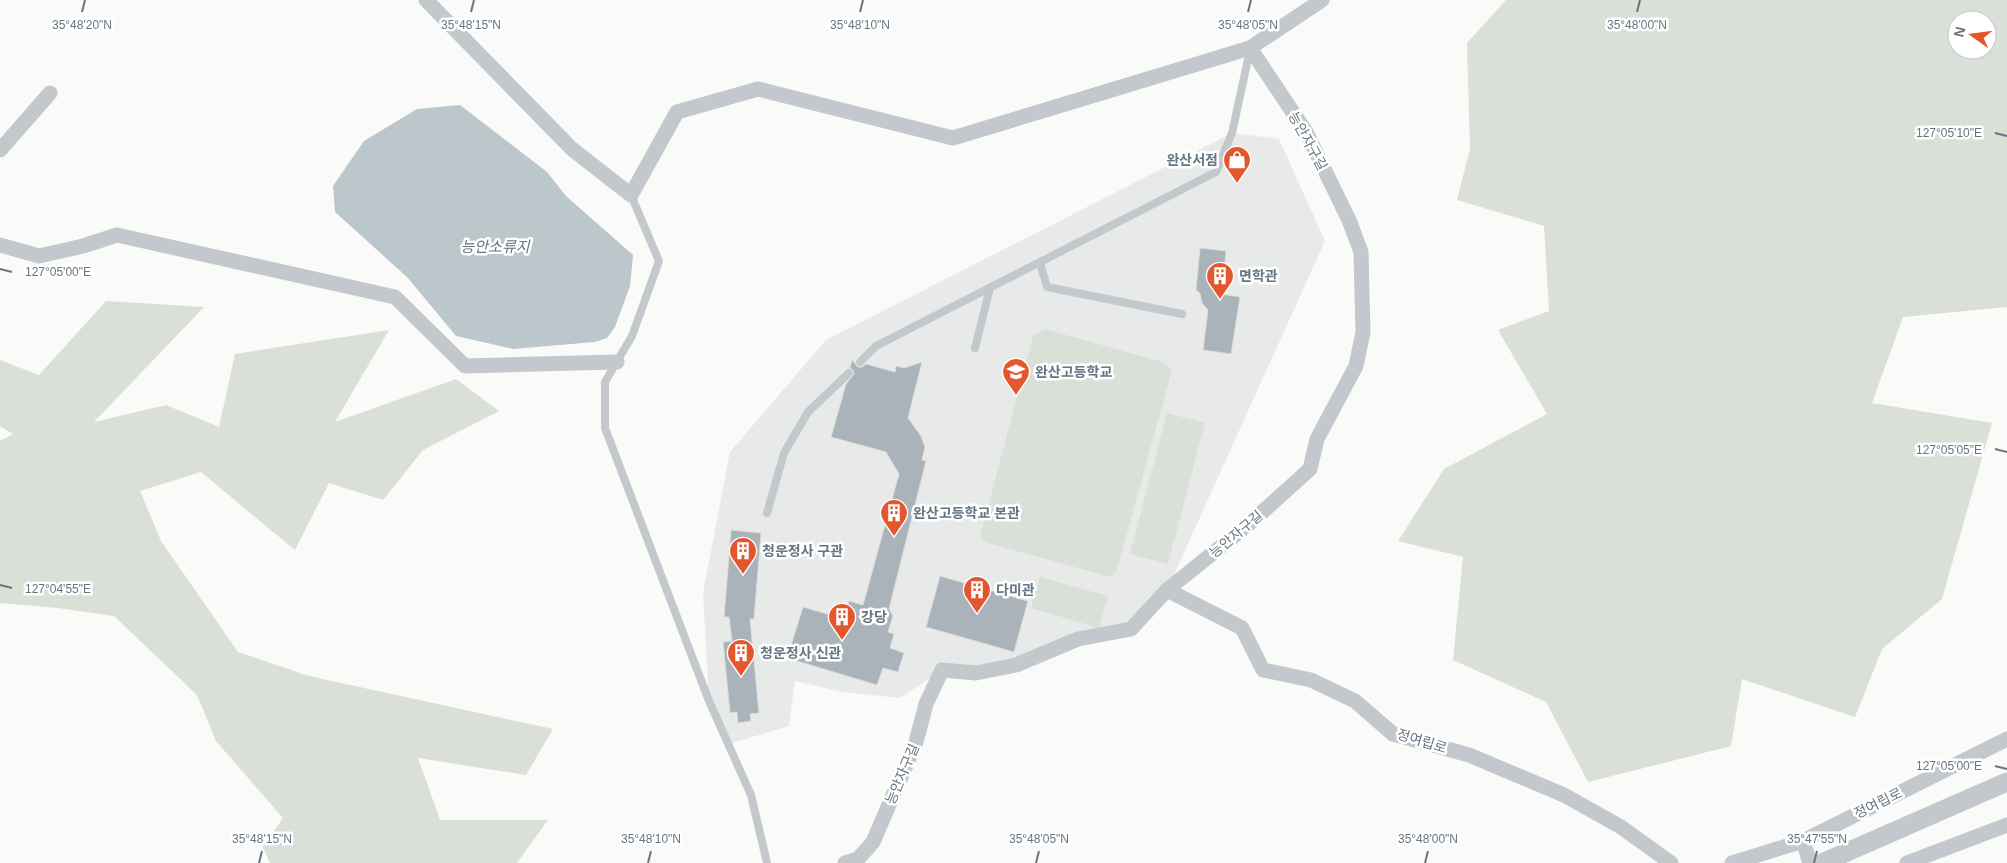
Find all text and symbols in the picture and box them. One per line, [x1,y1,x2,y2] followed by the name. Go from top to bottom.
[1947,10,1997,60] north arrow
[52,18,112,32] text: 35°48'20"N
[441,18,501,32] text: 35°48'15"N
[830,18,890,32] text: 35°48'10"N
[1218,18,1278,32] text: 35°48'05"N
[1607,18,1667,32] text: 35°48'00"N
[1950,25,1968,39] text: N
[1285,109,1331,173] street label: 능안자구길
[1916,126,1982,140] text: 127°05'10"E
[1222,145,1252,184] shop icon: 완산서점
[1166,152,1218,168] place label: 완산서점
[460,238,531,255] water label: 능안소류지
[1205,261,1235,300] building icon: 면학관
[25,265,91,279] text: 127°05'00"E
[1239,268,1278,284] place label: 면학관
[1001,357,1031,396] school or university icon: 완산고등학교
[1035,364,1112,380] place label: 완산고등학교
[1916,443,1982,457] text: 127°05'05"E
[879,498,909,537] building icon: 완산고등학교 본관
[913,505,1020,521] place label: 완산고등학교 본관
[1206,507,1266,561] street label: 능안자구길
[728,536,758,575] building icon: 청운정사 구관
[762,543,843,559] place label: 청운정사 구관
[962,575,992,614] building icon: 다미관
[25,582,91,596] text: 127°04'55"E
[996,582,1035,598] place label: 다미관
[827,602,857,641] building icon: 강당
[861,609,887,625] place label: 강당
[726,638,756,677] building icon: 청운정사 신관
[760,645,841,661] place label: 청운정사 신관
[1395,726,1449,756] street label: 정여립로
[882,741,922,807] street label: 능안자구길
[1916,759,1982,773] text: 127°05'00"E
[1851,784,1905,821] street label: 정여립로
[232,832,292,846] text: 35°48'15"N
[621,832,681,846] text: 35°48'10"N
[1009,832,1069,846] text: 35°48'05"N
[1398,832,1458,846] text: 35°48'00"N
[1787,832,1847,846] text: 35°47'55"N

